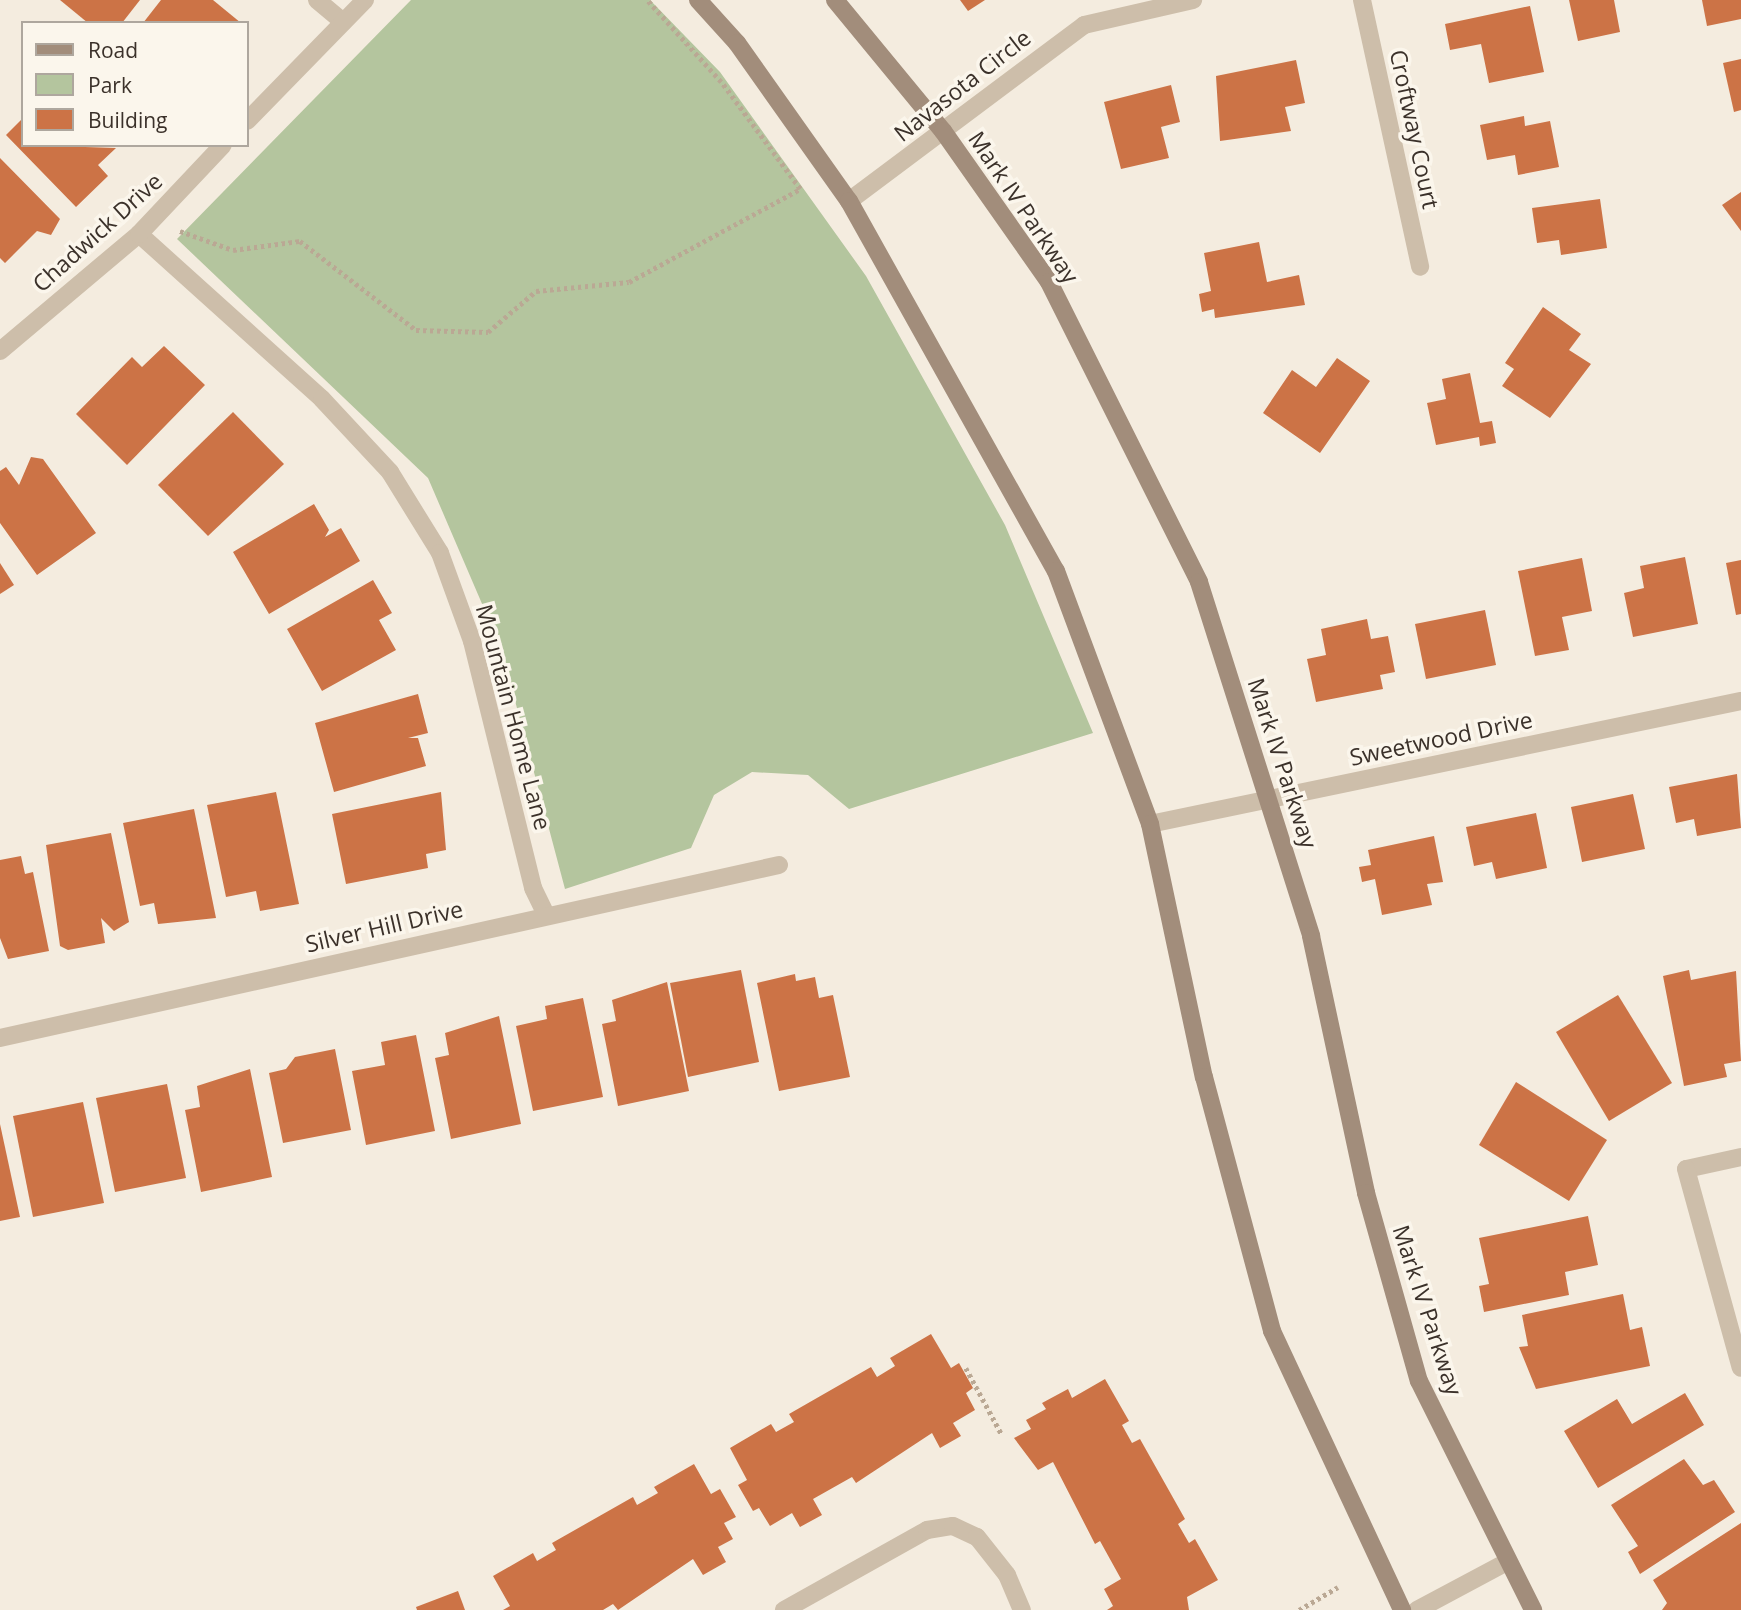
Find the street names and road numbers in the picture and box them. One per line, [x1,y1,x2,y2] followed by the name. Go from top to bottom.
[888,23,1036,147] street label: Navasota Circle
[1385,47,1445,211] street label: Croftway Court
[963,126,1085,288] street label: Mark IV Parkway
[27,167,167,297] street label: Chadwick Drive
[471,601,557,833] street label: Mountain Home Lane
[1242,674,1324,852] street label: Mark IV Parkway
[1347,705,1535,771] street label: Sweetwood Drive
[303,894,465,958] street label: Silver Hill Drive
[1387,1221,1469,1399] street label: Mark IV Parkway

